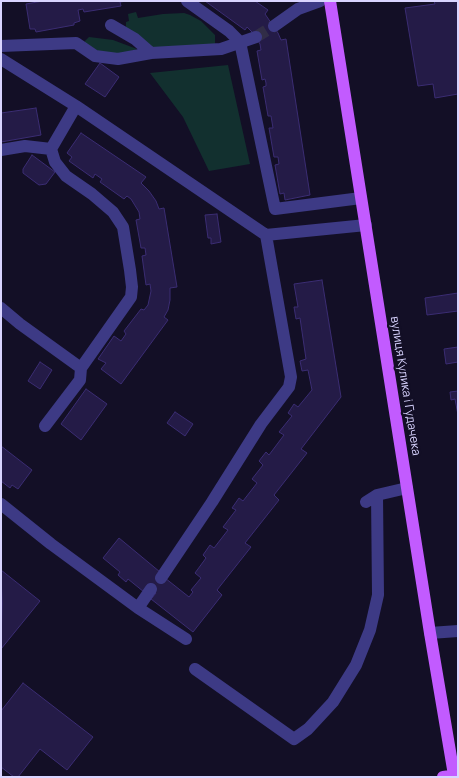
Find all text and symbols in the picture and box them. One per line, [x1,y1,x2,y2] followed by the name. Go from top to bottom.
[387,315,423,457] street label: вулиця Кулика і Гудачека

